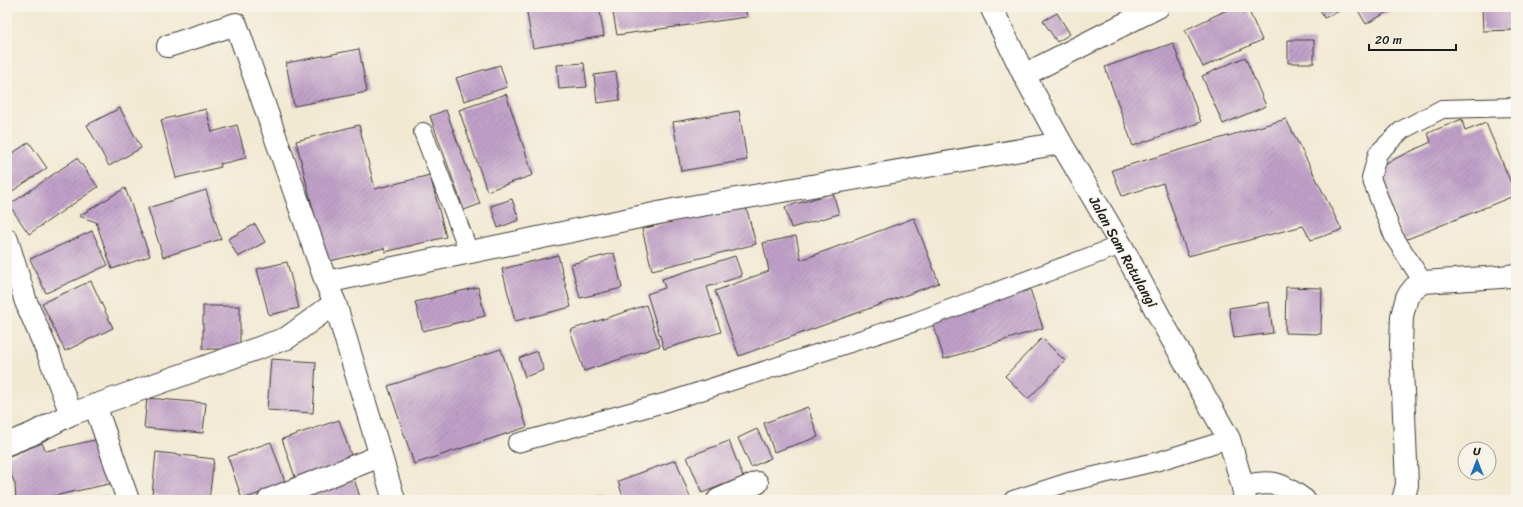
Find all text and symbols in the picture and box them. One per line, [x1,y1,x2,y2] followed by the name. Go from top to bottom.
[1369,26,1456,52] scale bar
[1375,29,1402,51] text: 20 m
[1081,191,1165,314] street label: Jalan Sam Ratulangi
[1457,441,1497,481] north arrow
[1473,442,1481,461] text: U

